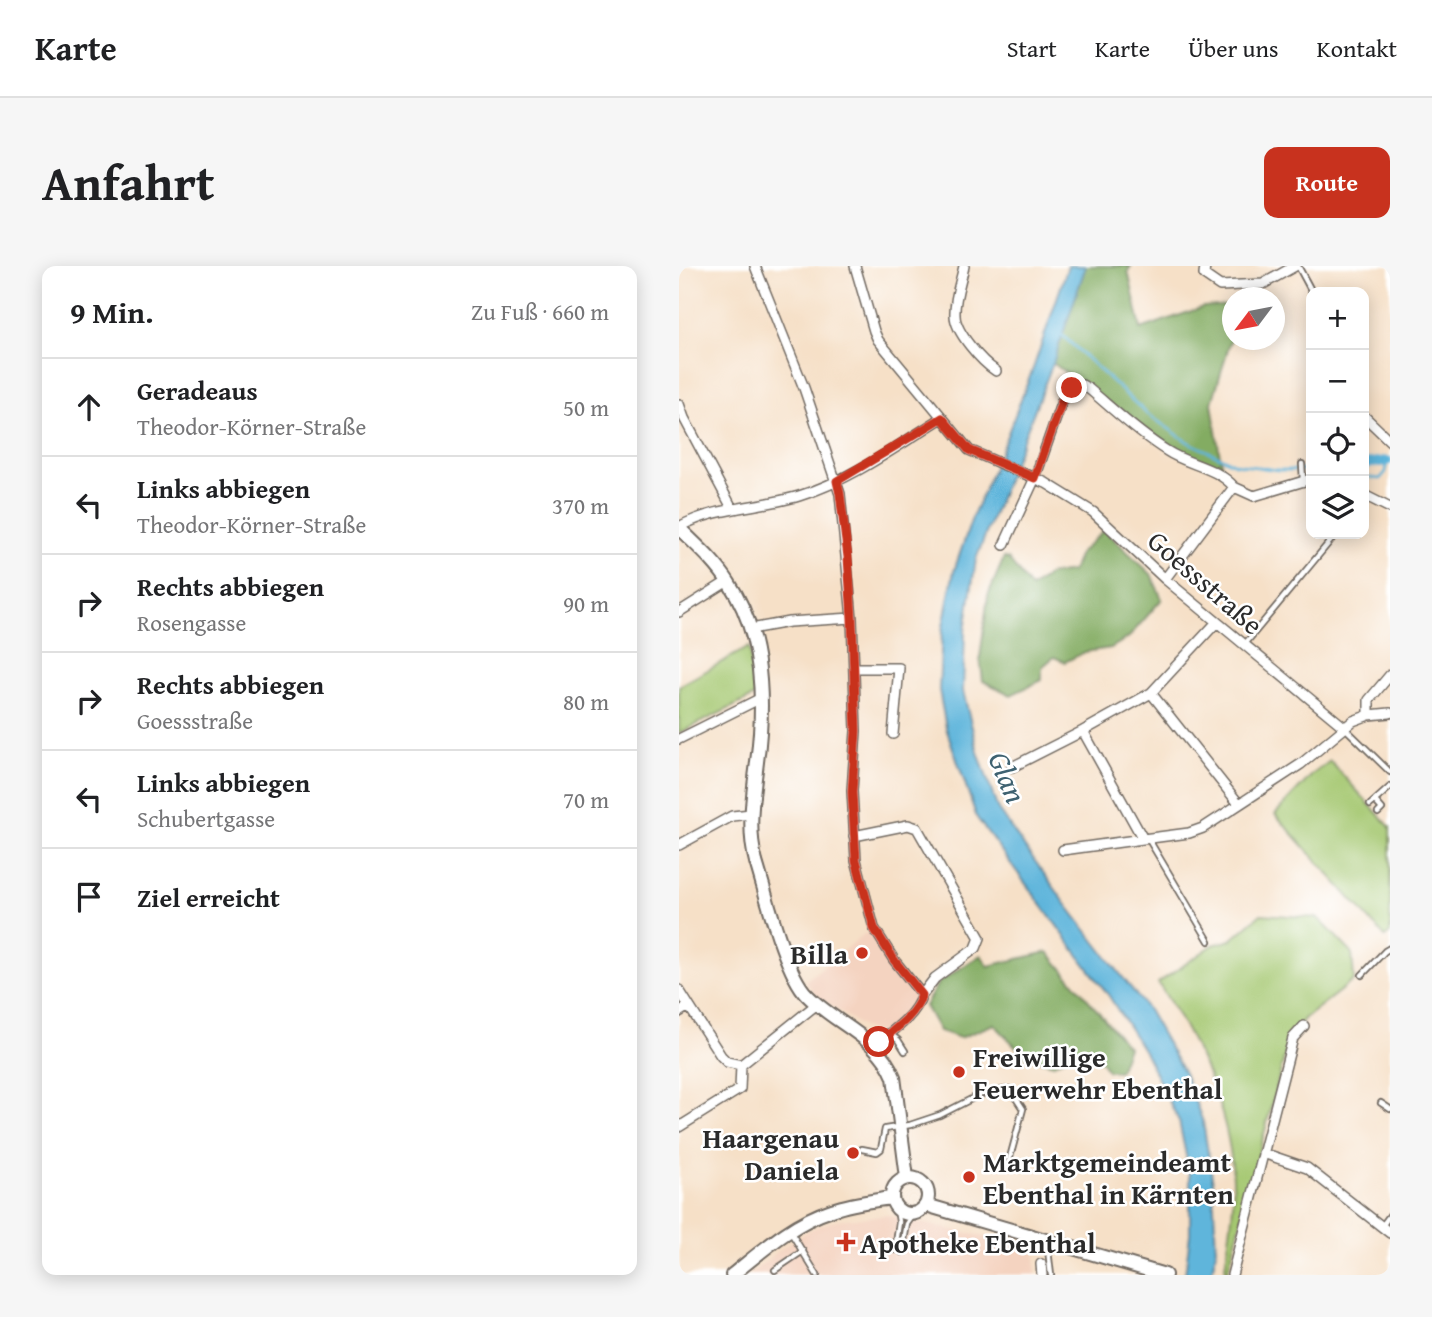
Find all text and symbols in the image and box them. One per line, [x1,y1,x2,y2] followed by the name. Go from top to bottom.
[35,24,117,72] text: Karte
[1007,31,1057,66] text: Start
[1095,31,1150,66] text: Karte
[1188,31,1279,66] text: Über uns
[1317,31,1397,66] text: Kontakt
[42,146,215,218] text: Anfahrt
[1264,147,1390,218] button: Route
[1222,287,1285,350] north arrow
[1306,287,1369,539] map controls
[1306,287,1369,350] button: +
[70,290,153,334] text: 9 Min.
[471,295,609,328] text: Zu Fuß · 660 m
[1306,350,1369,413] button: −
[137,371,258,410] text: Geradeaus
[1056,372,1087,403] route end
[70,388,108,426] icon: ahead
[563,391,609,424] text: 50 m
[137,410,366,443] text: Theodor-Körner-Straße
[1306,413,1369,476] button: locate
[137,469,310,508] text: Links abbiegen
[1306,476,1369,539] button: layers
[70,486,108,524] icon: left
[552,489,609,522] text: 370 m
[137,508,366,541] text: Theodor-Körner-Straße
[1139,520,1273,644] street label: Goessstraße
[137,567,324,606] text: Rechts abbiegen
[70,584,108,622] icon: right
[563,587,609,620] text: 90 m
[137,606,246,639] text: Rosengasse
[137,665,324,704] text: Rechts abbiegen
[70,682,108,720] icon: right
[563,685,609,718] text: 80 m
[137,704,253,737] text: Goessstraße
[978,744,1038,810] water label: Glan
[137,763,310,802] text: Links abbiegen
[70,780,108,818] icon: left
[563,783,609,816] text: 70 m
[137,802,275,835] text: Schubertgasse
[70,878,108,916] icon: arrive
[137,878,280,917] text: Ziel erreicht
[790,933,849,974] place label: Billa
[854,945,870,961] marker: Billa
[863,1026,894,1057] route start
[973,1036,1223,1109] place label: Freiwillige Feuerwehr Ebenthal
[951,1064,967,1080] marker: Freiwillige Feuerwehr Ebenthal
[703,1117,840,1190] place label: Haargenau Daniela
[983,1141,1234,1214] place label: Marktgemeindeamt Ebenthal in Kärnten
[845,1145,861,1161] marker: Haargenau Daniela
[961,1169,977,1185] marker: Marktgemeindeamt Ebenthal in Kärnten
[860,1222,1096,1263] place label: Apotheke Ebenthal
[838,1234,854,1250] marker: Apotheke Ebenthal

